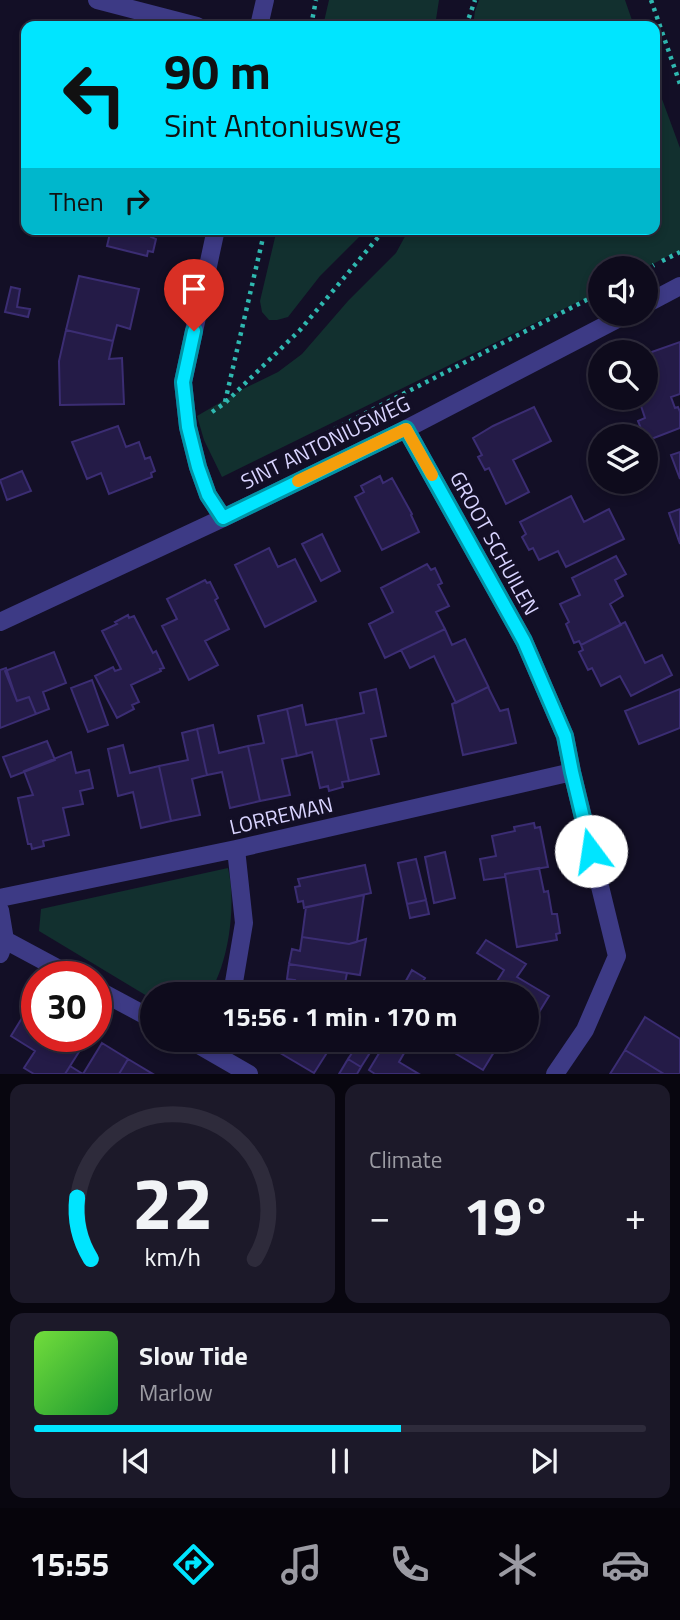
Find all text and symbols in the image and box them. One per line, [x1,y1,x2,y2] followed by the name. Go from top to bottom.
[164,33,271,108] text: 90 m
[49,49,140,140] icon: left
[164,101,401,149] text: Sint Antoniusweg
[49,182,104,221] text: Then
[118,182,156,220] icon: right
[588,256,658,494] map controls
[588,256,658,326] button: sound
[164,259,224,331] pin
[175,270,213,308] icon: arrive
[588,340,658,410] button: search
[235,387,415,497] street label: SINT ANTONIUSWEG
[588,424,658,494] button: layers
[442,465,548,621] street label: GROOT SCHUILEN
[226,788,336,842] street label: LORREMAN
[554,814,628,888] position arrow
[21,961,112,1052] speed limit sign: 30
[222,997,457,1036] text: 15:56 · 1 min · 170 m
[369,1142,442,1177] text: Climate
[132,1148,213,1258] text: 22
[464,1176,551,1255] text: 19°
[369,1187,390,1245] text: −
[625,1187,646,1245] text: +
[144,1238,201,1276] text: km/h
[139,1336,248,1375] text: Slow Tide
[139,1375,213,1410] text: Marlow
[117,1442,155,1480] icon: previous
[321,1442,359,1480] icon: pause
[525,1442,563,1480] icon: next
[30,1540,109,1588] text: 15:55
[169,1540,218,1589] icon: directions
[277,1540,326,1589] icon: music
[385,1540,434,1589] icon: phone
[493,1540,542,1589] icon: climate
[601,1540,650,1589] icon: car

